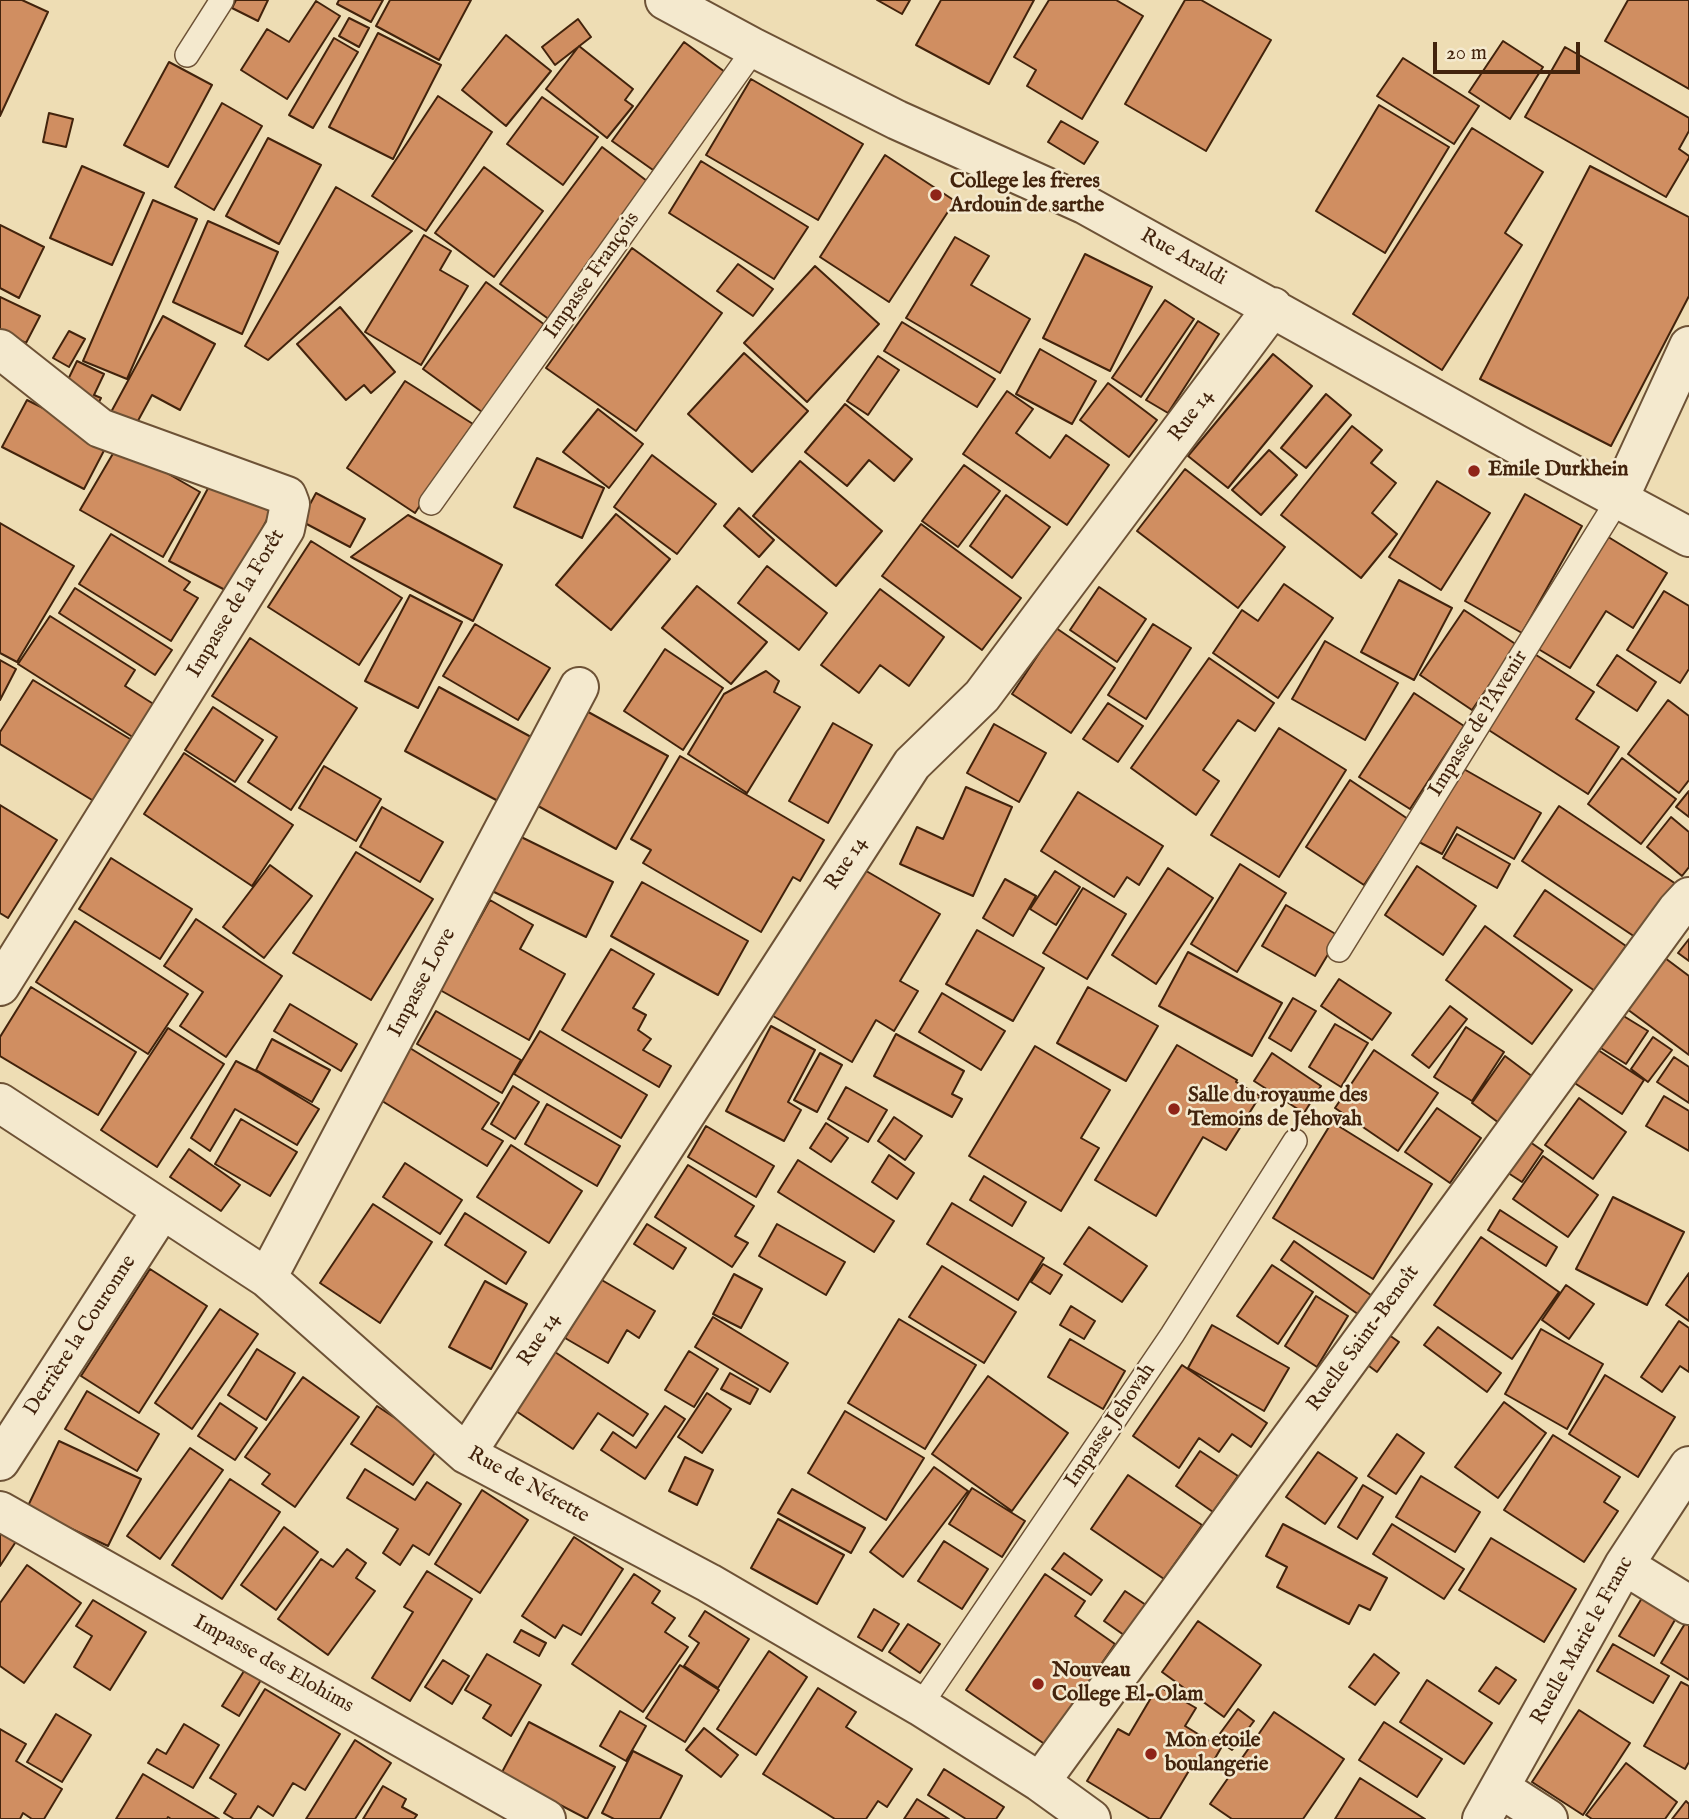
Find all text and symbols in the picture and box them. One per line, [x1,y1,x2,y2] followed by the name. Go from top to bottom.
[1437,28,1584,72] scale bar
[1446,40,1487,67] text: 20 m
[950,170,1104,220] place label: College les freres Ardouin de sarthe
[928,187,944,203] marker: College les freres Ardouin de sarthe
[540,208,646,344] street label: Impasse François
[1136,224,1230,292] street label: Rue Araldi
[1164,385,1220,447] street label: Rue 14
[1488,458,1628,484] place label: Emile Durkhein
[1466,463,1482,479] marker: Emile Durkhein
[183,525,291,683] street label: Impasse de la Forêt
[1424,646,1534,802] street label: Impasse de l'Avenir
[820,832,874,896] street label: Rue 14
[384,924,462,1042] street label: Impasse Love
[1188,1084,1368,1134] place label: Salle du royaume des Temoins de Jehovah
[1166,1101,1182,1117] marker: Salle du royaume des Temoins de Jehovah
[20,1251,142,1421] street label: Derrière la Couronne
[1303,1261,1425,1417] street label: Ruelle Saint-Benoît
[513,1308,567,1372] street label: Rue 14
[1060,1359,1162,1493] street label: Impasse Jehovah
[463,1442,593,1530] street label: Rue de Nérette
[1526,1553,1640,1729] street label: Ruelle Marie le Franc
[188,1611,358,1719] street label: Impasse des Elohims
[1052,1659,1203,1709] place label: Nouveau College El-Olam
[1030,1676,1046,1692] marker: Nouveau College El-Olam
[1165,1729,1268,1779] place label: Mon etoile boulangerie
[1143,1746,1159,1762] marker: Mon etoile boulangerie

